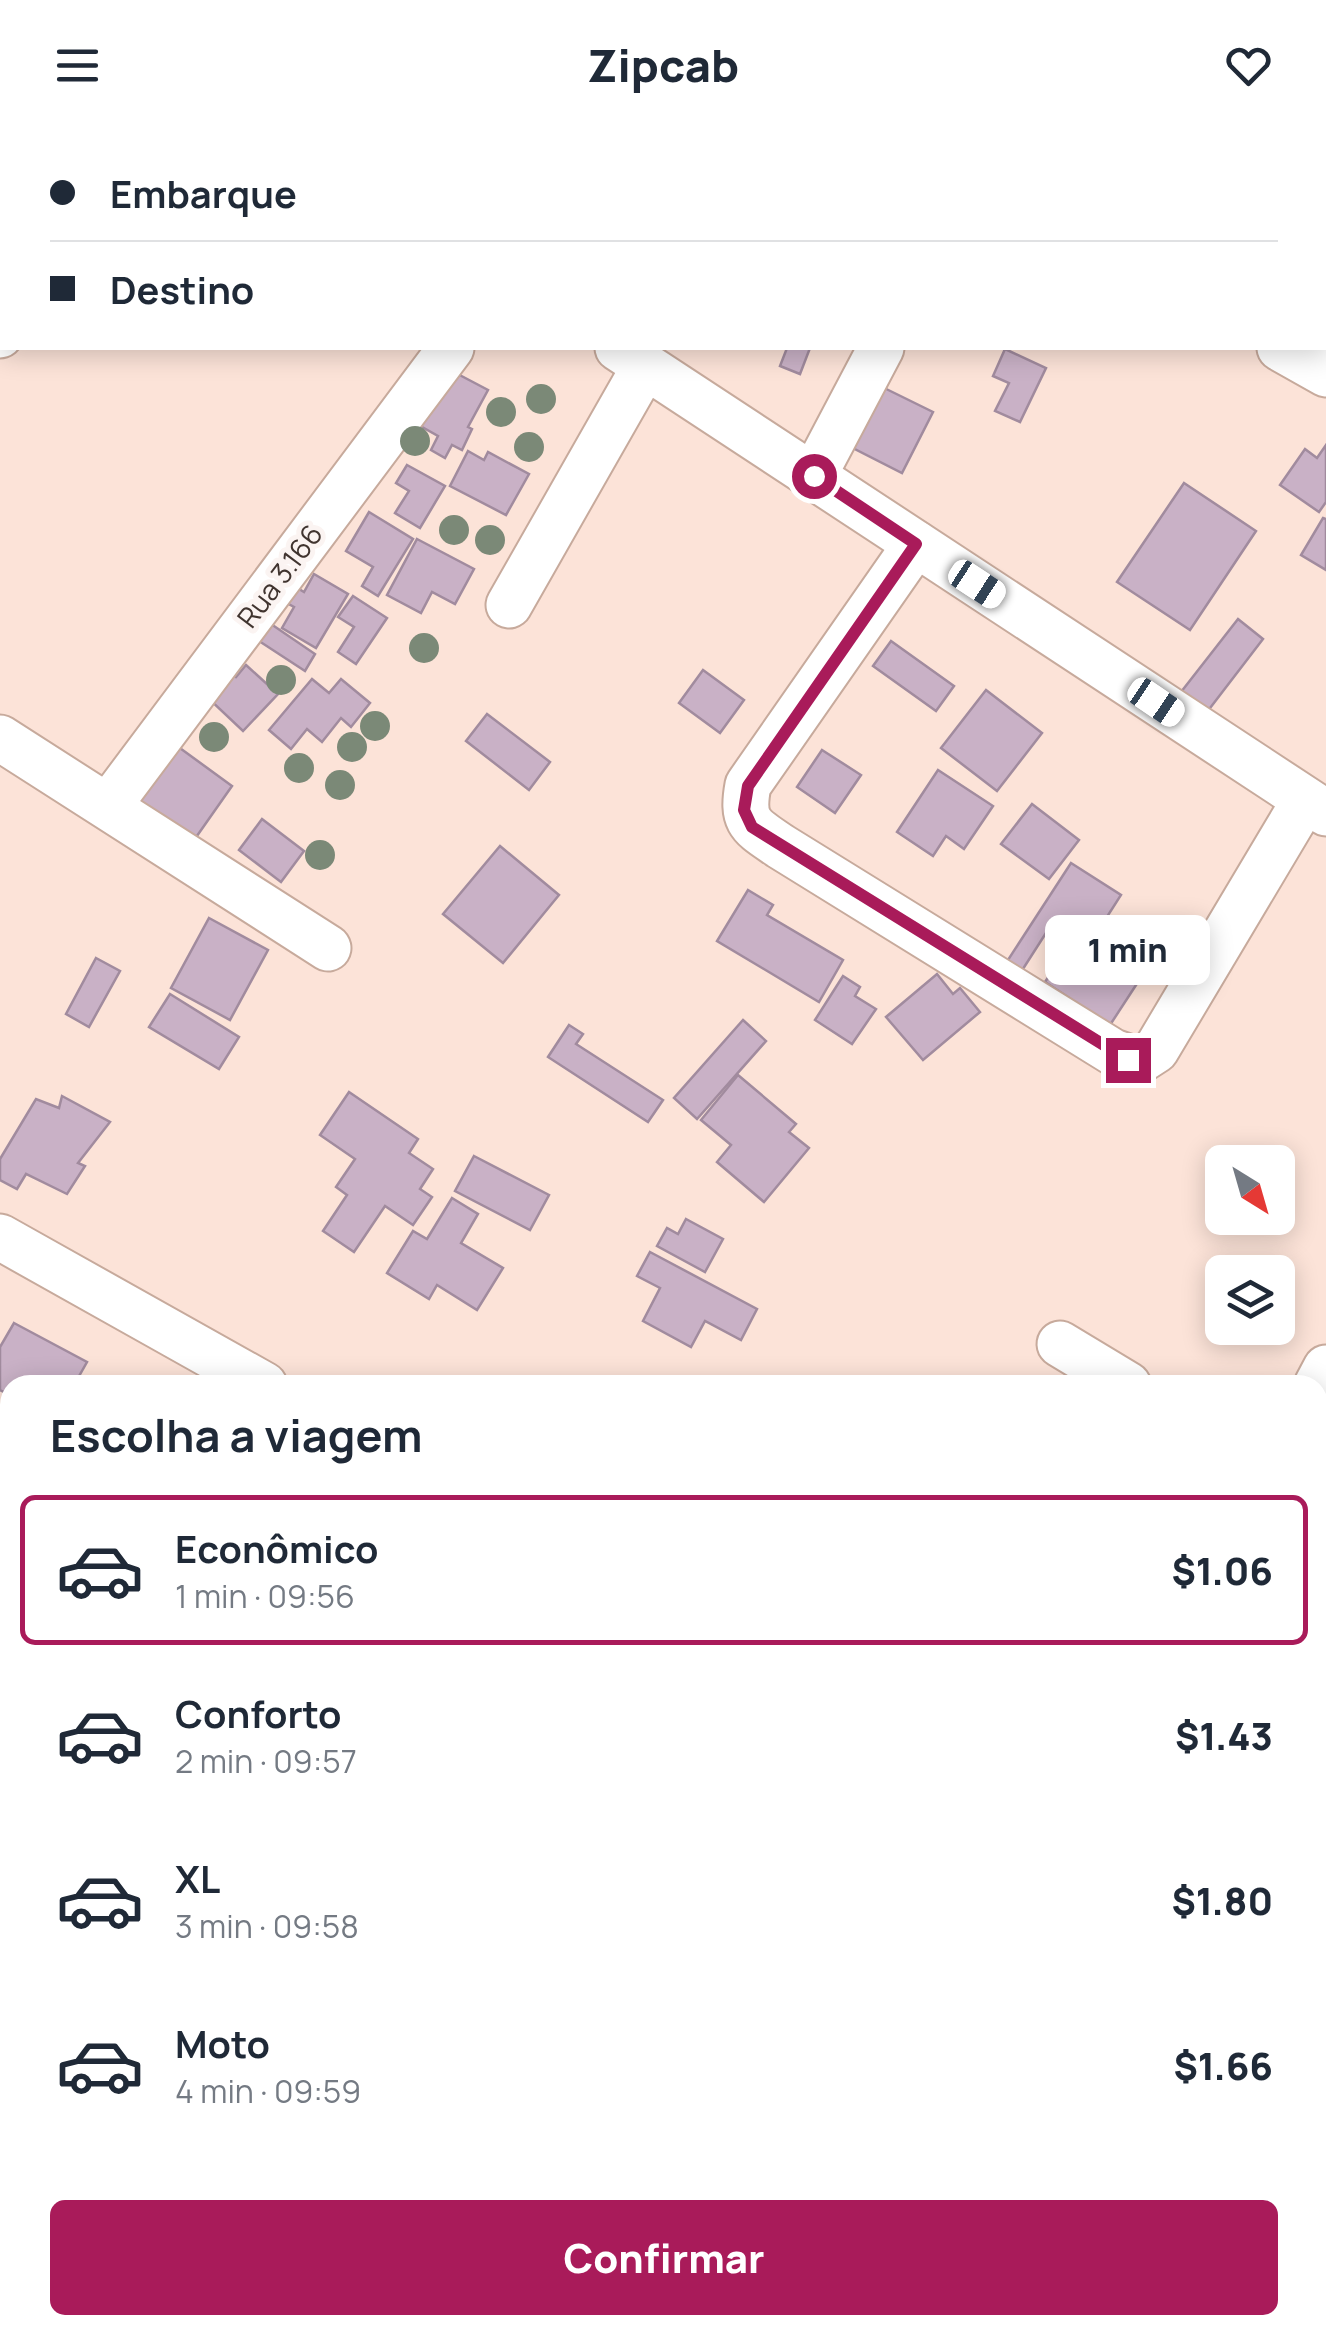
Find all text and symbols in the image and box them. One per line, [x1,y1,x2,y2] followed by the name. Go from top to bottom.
[587,34,739,96] text: Zipcab
[50,38,105,93] icon: menu
[1221,38,1276,93] icon: heart
[110,167,297,219] text: Embarque
[110,263,254,315] text: Destino
[792,454,837,499] route start
[228,516,331,635] street label: Rua 3.166
[944,555,1010,613] car
[1123,673,1189,731] car
[1046,915,1210,985] callout: 1 min
[1087,928,1168,972] text: 1 min
[1106,1038,1151,1083] route end
[1205,1145,1295,1235] north arrow
[1205,1145,1295,1345] map controls
[1205,1255,1295,1345] button: layers
[50,1404,422,1466] text: Escolha a viagem
[175,1522,379,1574] text: Econômico
[55,1525,145,1615] icon: car
[1172,1544,1273,1596] text: $1.06
[175,1574,355,1618] text: 1 min · 09:56
[175,1687,341,1739] text: Conforto
[55,1690,145,1780] icon: car
[1175,1709,1273,1761] text: $1.43
[175,1739,357,1783] text: 2 min · 09:57
[175,1852,220,1904] text: XL
[55,1855,145,1945] icon: car
[1171,1874,1273,1926] text: $1.80
[175,1904,359,1948] text: 3 min · 09:58
[175,2017,270,2069] text: Moto
[55,2020,145,2110] icon: car
[1173,2039,1273,2091] text: $1.66
[175,2069,361,2113] text: 4 min · 09:59
[50,2200,1278,2315] button: Confirmar

